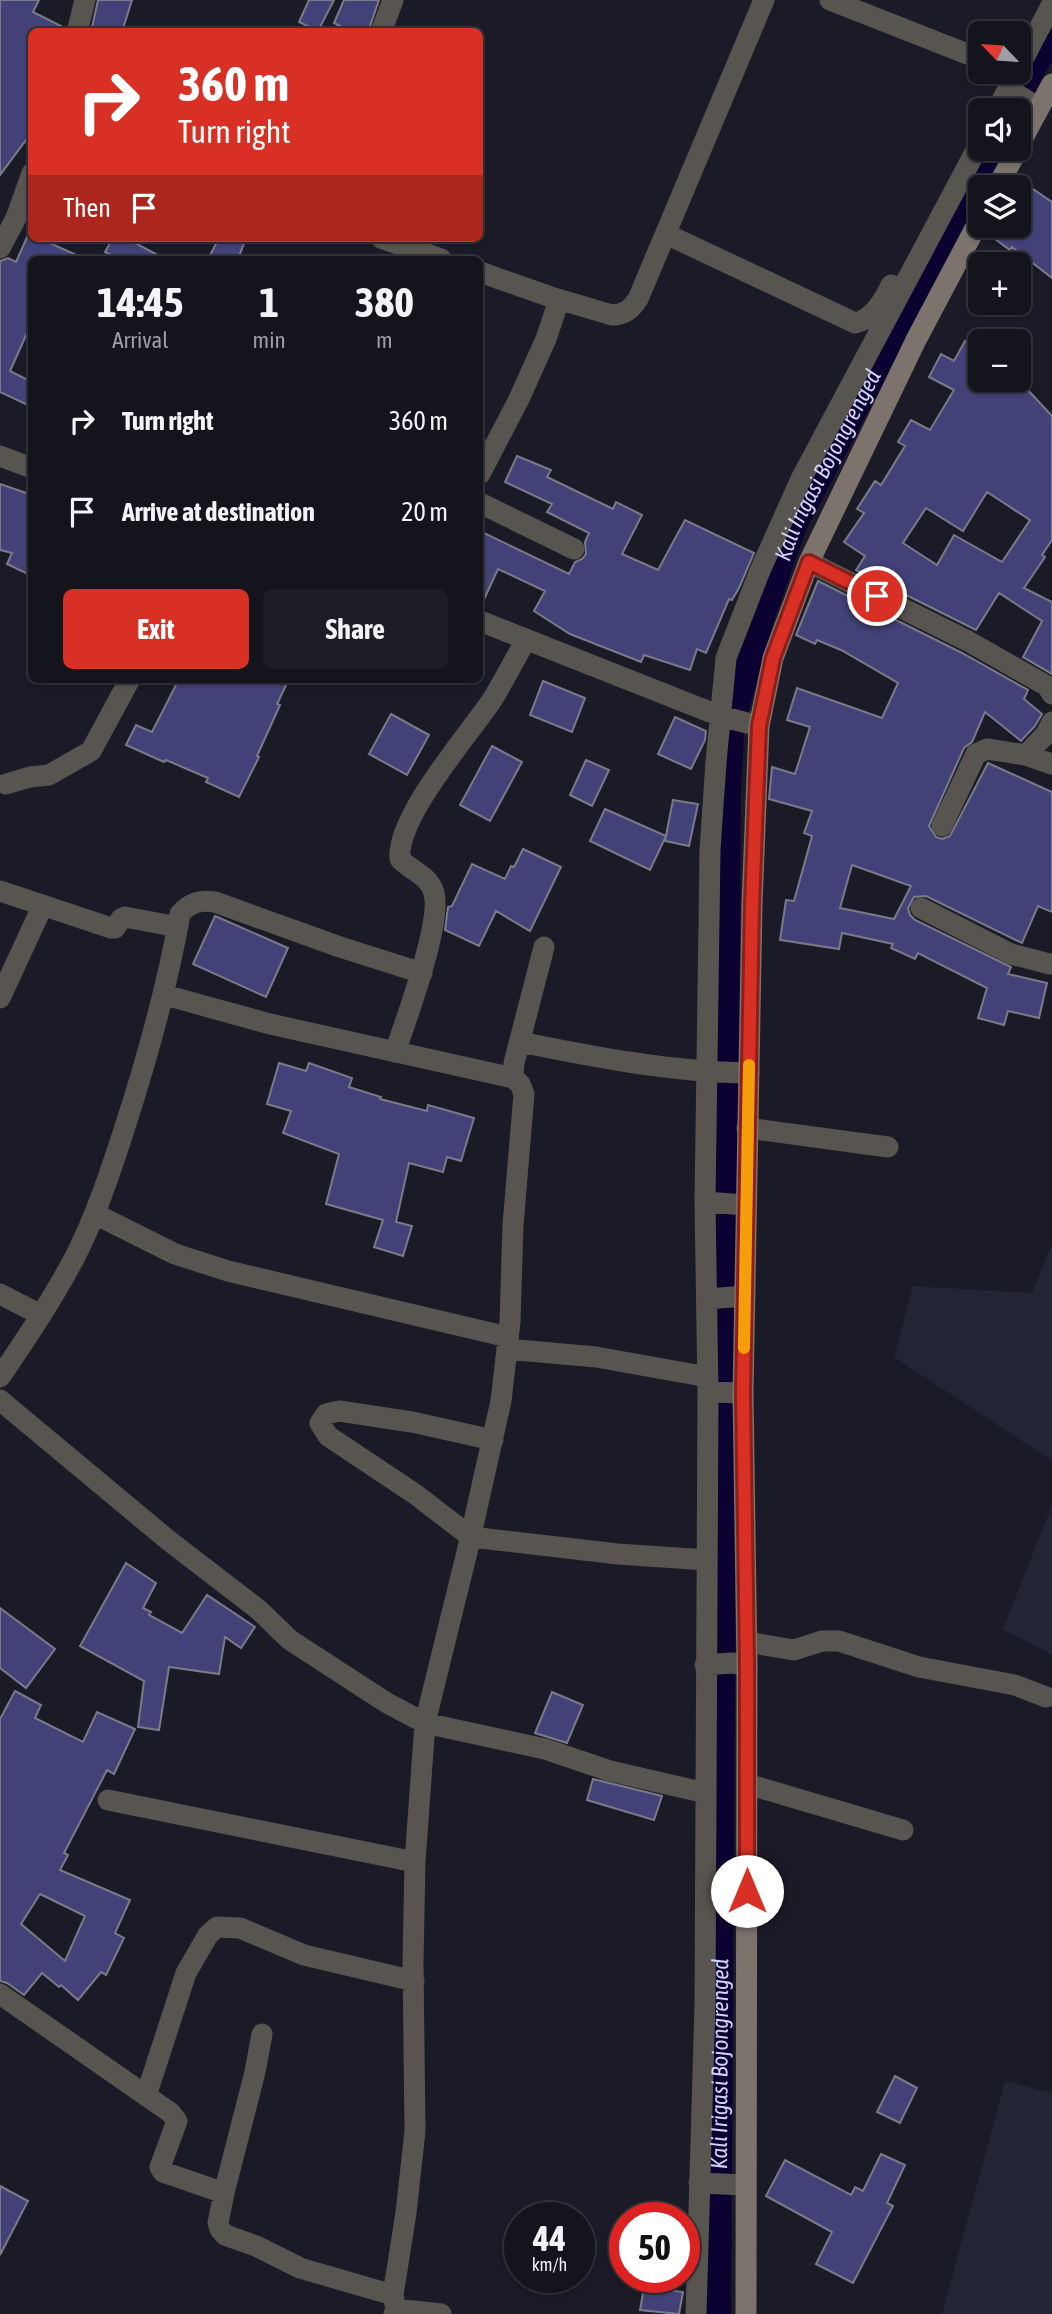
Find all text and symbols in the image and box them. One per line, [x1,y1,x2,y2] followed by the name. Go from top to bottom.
[968,21,1031,84] north arrow
[968,21,1031,392] map controls
[178,55,289,111] text: 360 m
[63,56,154,147] icon: right
[968,98,1031,161] button: sound
[178,113,291,150] text: Turn right
[968,175,1031,238] button: layers
[125,189,163,227] icon: arrive
[63,193,111,223] text: Then
[968,252,1031,315] button: +
[97,278,184,326] text: 14:45
[259,278,279,326] text: 1
[355,278,414,326] text: 380
[112,327,168,353] text: Arrival
[253,327,286,353] text: min
[376,327,393,353] text: m
[968,329,1031,392] button: −
[769,365,886,564] water label: Kali Irigasi Bojongrenged
[63,402,101,440] icon: right
[122,406,213,436] text: Turn right
[389,406,448,436] text: 360 m
[63,493,101,531] icon: arrive
[122,497,315,527] text: Arrive at destination
[401,497,448,527] text: 20 m
[847,566,907,626] pin
[858,577,896,615] icon: arrive
[63,589,249,669] button: Exit
[263,589,448,669] button: Share
[710,1854,784,1928] position arrow
[706,1959,733,2169] water label: Kali Irigasi Bojongrenged
[609,2202,700,2293] speed limit sign: 50
[533,2218,566,2258] text: 44
[532,2254,567,2275] text: km/h

